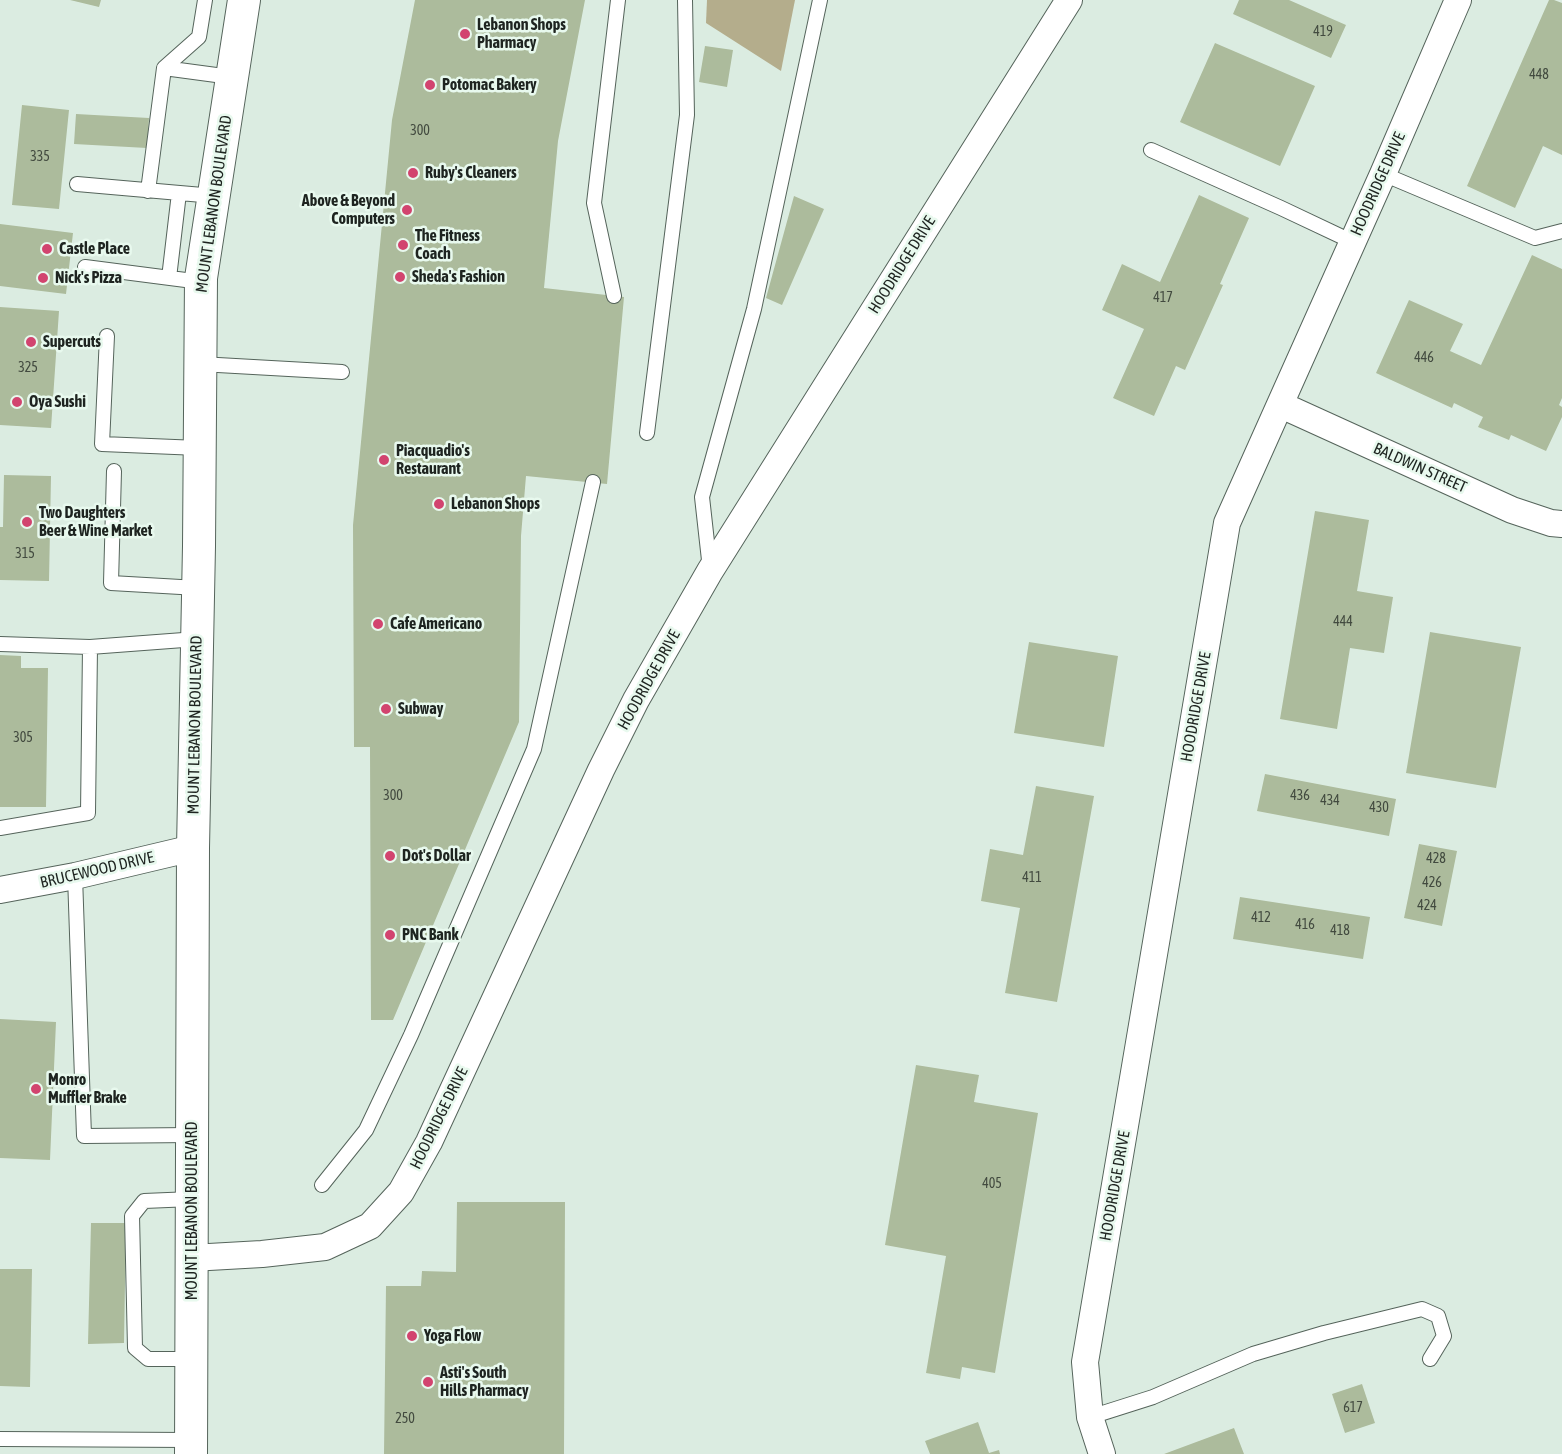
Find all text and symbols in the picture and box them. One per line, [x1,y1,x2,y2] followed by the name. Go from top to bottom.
[477,15,566,53] place label: Lebanon Shops Pharmacy
[1313,24,1333,40] house number: 419
[458,27,472,41] marker: Lebanon Shops Pharmacy
[1529,67,1549,83] house number: 448
[442,75,537,95] place label: Potomac Bakery
[423,78,437,92] marker: Potomac Bakery
[192,114,236,294] street label: MOUNT LEBANON BOULEVARD
[410,123,430,139] house number: 300
[1347,129,1409,239] street label: HOODRIDGE DRIVE
[30,149,50,165] house number: 335
[425,163,517,183] place label: Ruby's Cleaners
[406,166,420,180] marker: Ruby's Cleaners
[302,191,395,229] place label: Above & Beyond Computers
[400,203,414,217] marker: Above & Beyond Computers
[864,213,940,317] street label: HOODRIDGE DRIVE
[415,226,480,264] place label: The Fitness Coach
[396,238,410,252] marker: The Fitness Coach
[59,239,130,259] place label: Castle Place
[40,242,54,256] marker: Castle Place
[412,267,505,287] place label: Sheda's Fashion
[55,268,122,288] place label: Nick's Pizza
[393,270,407,284] marker: Sheda's Fashion
[36,271,50,285] marker: Nick's Pizza
[1153,290,1173,306] house number: 417
[43,332,101,352] place label: Supercuts
[24,335,38,349] marker: Supercuts
[1414,350,1434,366] house number: 446
[18,360,38,376] house number: 325
[29,392,86,412] place label: Oya Sushi
[10,395,24,409] marker: Oya Sushi
[1370,439,1470,497] street label: BALDWIN STREET
[396,441,470,479] place label: Piacquadio's Restaurant
[377,453,391,467] marker: Piacquadio's Restaurant
[451,494,540,514] place label: Lebanon Shops
[432,497,446,511] marker: Lebanon Shops
[39,503,152,541] place label: Two Daughters Beer & Wine Market
[20,515,34,529] marker: Two Daughters Beer & Wine Market
[15,546,35,562] house number: 315
[390,614,482,634] place label: Cafe Americano
[1333,614,1353,630] house number: 444
[371,617,385,631] marker: Cafe Americano
[614,627,684,733] street label: HOODRIDGE DRIVE
[184,635,206,815] street label: MOUNT LEBANON BOULEVARD
[1177,651,1215,763] street label: HOODRIDGE DRIVE
[398,699,443,719] place label: Subway
[379,702,393,716] marker: Subway
[13,730,33,746] house number: 305
[383,788,403,804] house number: 300
[1290,788,1310,804] house number: 436
[1320,793,1340,809] house number: 434
[1369,800,1389,816] house number: 430
[402,846,471,866] place label: Dot's Dollar
[38,848,156,892] street label: BRUCEWOOD DRIVE
[383,849,397,863] marker: Dot's Dollar
[1426,851,1446,867] house number: 428
[1022,870,1042,886] house number: 411
[1422,875,1442,891] house number: 426
[1417,898,1437,914] house number: 424
[1251,910,1271,926] house number: 412
[1295,917,1315,933] house number: 416
[1330,923,1350,939] house number: 418
[402,925,458,945] place label: PNC Bank
[383,928,397,942] marker: PNC Bank
[406,1064,472,1172] street label: HOODRIDGE DRIVE
[48,1070,127,1108] place label: Monro Muffler Brake
[29,1082,43,1096] marker: Monro Muffler Brake
[182,1122,202,1300] street label: MOUNT LEBANON BOULEVARD
[1096,1130,1134,1242] street label: HOODRIDGE DRIVE
[982,1176,1002,1192] house number: 405
[424,1326,481,1346] place label: Yoga Flow
[405,1329,419,1343] marker: Yoga Flow
[440,1363,529,1401] place label: Asti's South Hills Pharmacy
[421,1375,435,1389] marker: Asti's South Hills Pharmacy
[1343,1400,1363,1416] house number: 617
[395,1411,415,1427] house number: 250

